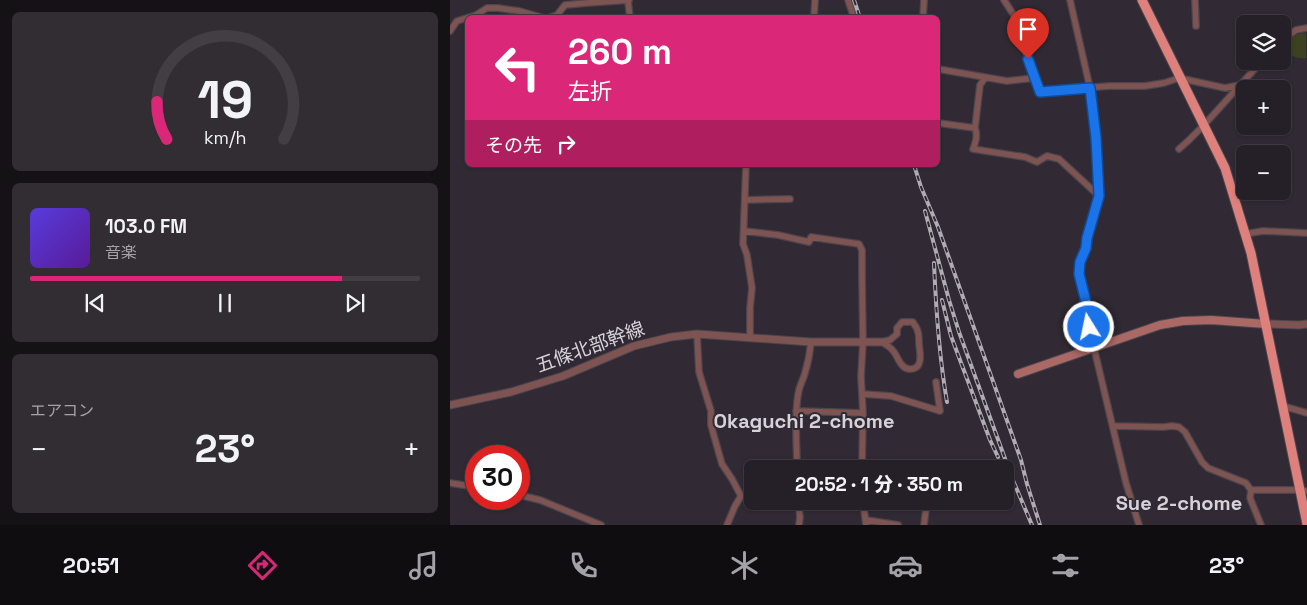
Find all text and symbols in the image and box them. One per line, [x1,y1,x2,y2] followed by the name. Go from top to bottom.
[1007,8,1049,59] pin
[1014,15,1042,43] icon: arrive
[1236,15,1291,200] map controls
[1236,15,1291,70] button: layers
[568,30,672,74] text: 260 m
[485,35,550,100] icon: left
[197,67,253,133] text: 19
[568,77,612,105] text: 左折
[1236,80,1291,135] button: +
[204,126,246,149] text: km/h
[552,130,580,158] icon: right
[485,133,542,158] text: その先
[1236,145,1291,200] button: −
[105,214,187,239] text: 103.0 FM
[105,242,137,263] text: 音楽
[81,289,109,317] icon: previous
[211,289,239,317] icon: pause
[341,289,369,317] icon: next
[1062,300,1114,352] position arrow
[532,316,648,378] street label: 五條北部幹線
[30,400,94,421] text: エアコン
[714,408,894,434] district label: Okaguchi 2-chome
[195,425,255,473] text: 23°
[30,431,47,467] text: −
[403,431,420,467] text: +
[465,445,530,510] speed limit sign: 30
[795,472,963,497] text: 20:52 · 1 分 · 350 m
[1116,490,1242,516] district label: Sue 2-chome
[245,548,280,583] icon: directions
[406,548,441,583] icon: music
[566,548,601,583] icon: phone
[727,548,762,583] icon: climate
[888,548,923,583] icon: car
[1048,548,1083,583] icon: filters
[63,551,119,579] text: 20:51
[1209,551,1244,579] text: 23°

